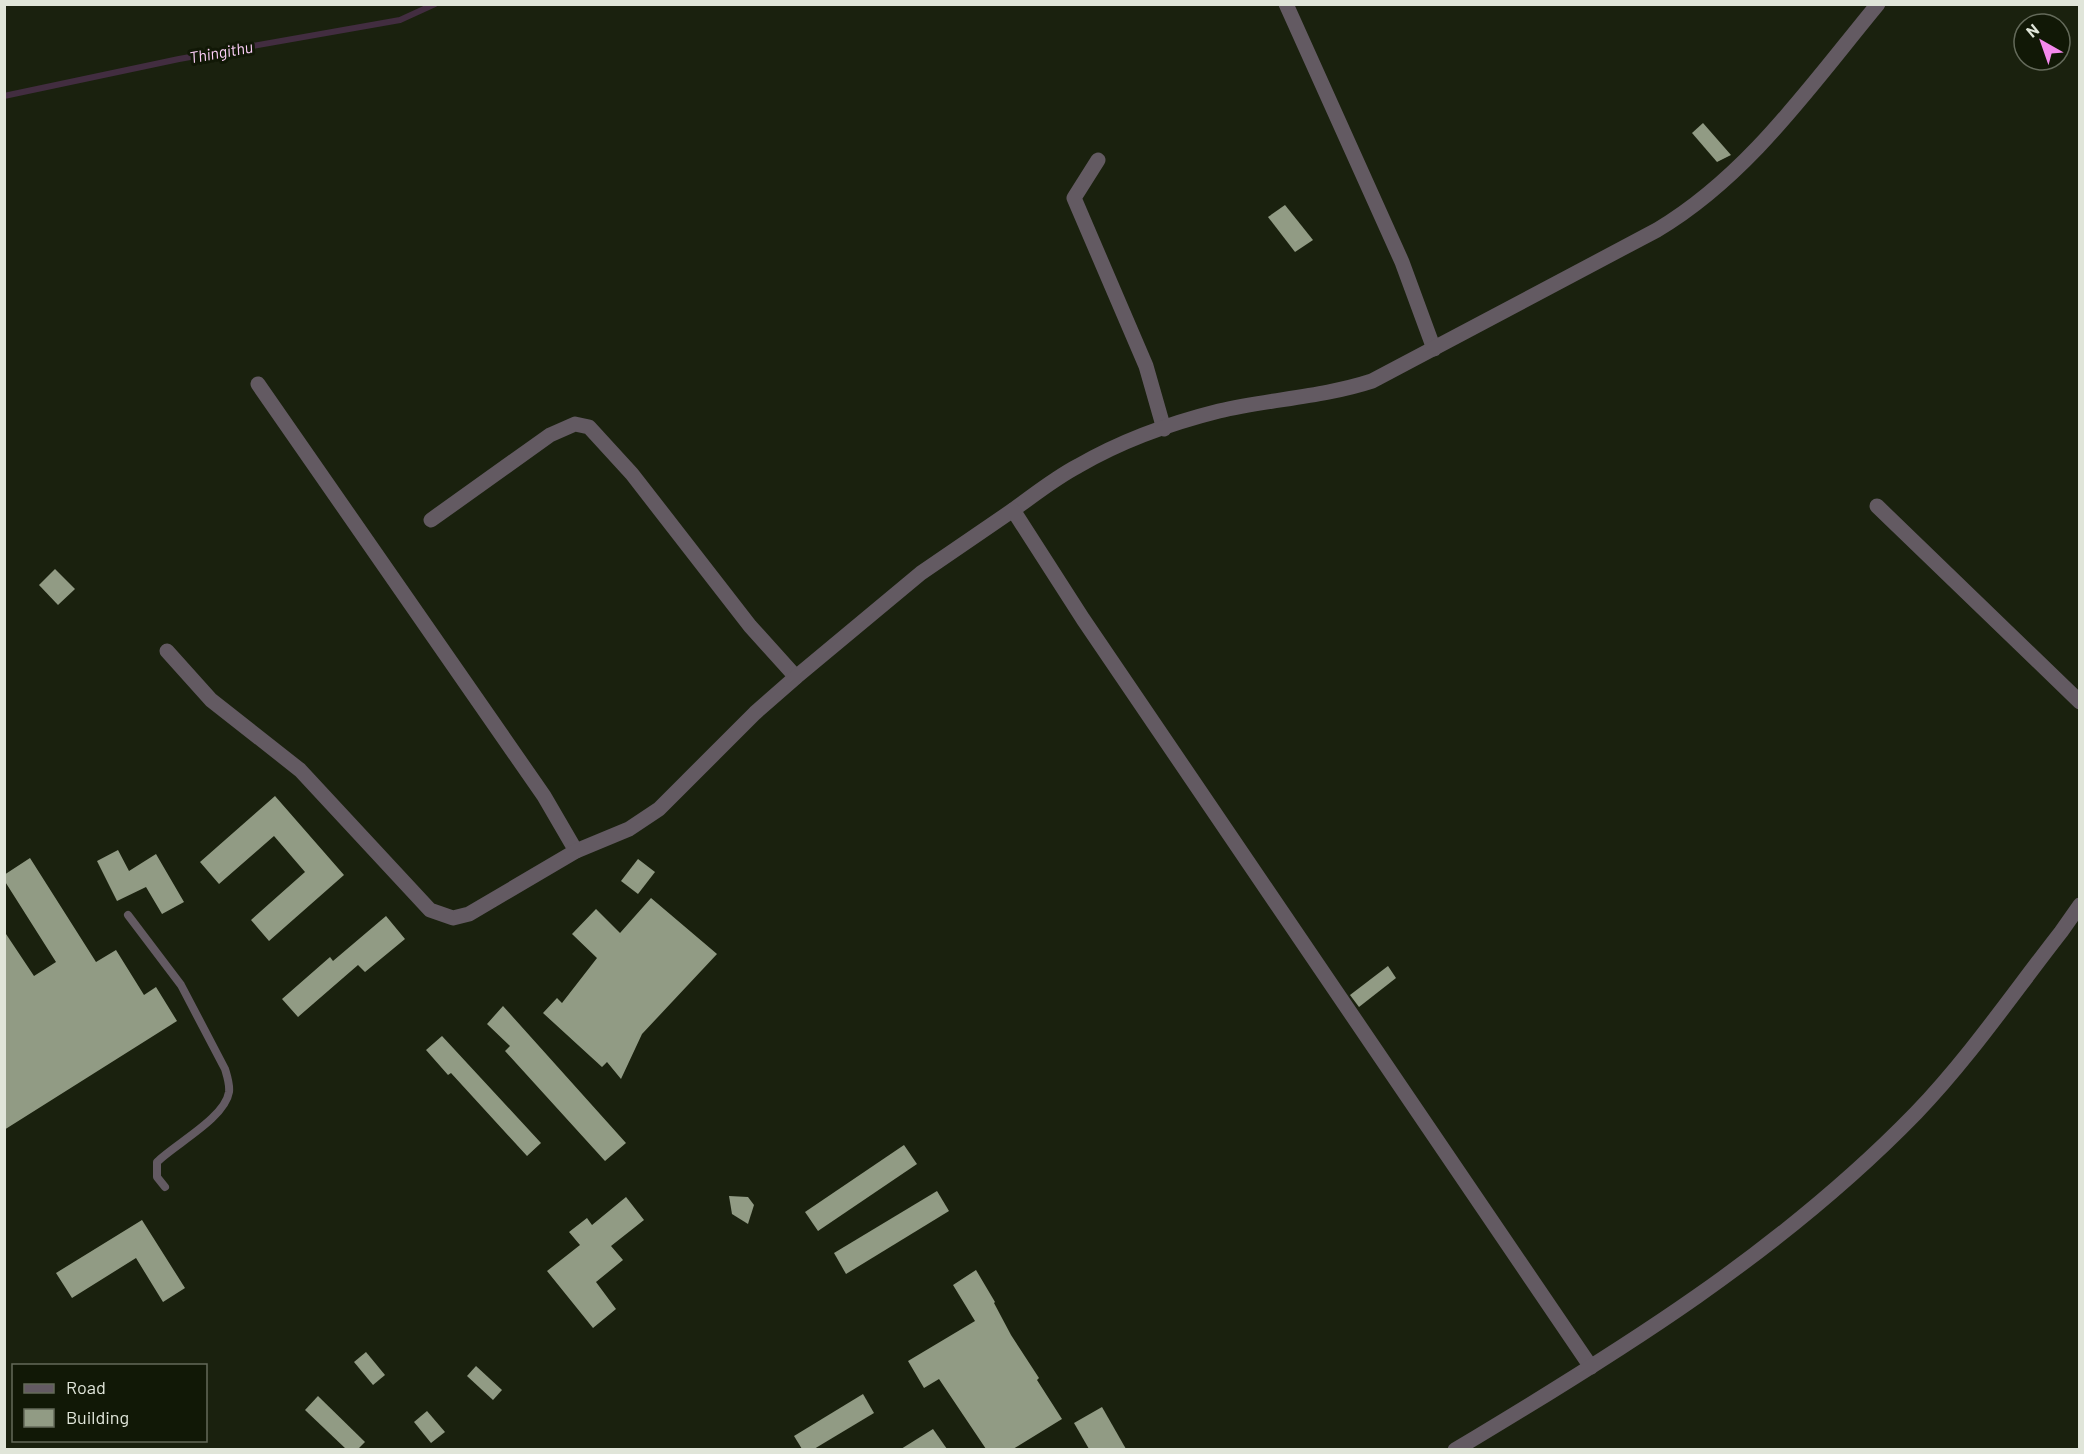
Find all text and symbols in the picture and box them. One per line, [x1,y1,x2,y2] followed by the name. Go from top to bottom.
[2012,12,2072,72] north arrow
[2022,19,2042,41] text: N
[188,37,254,66] water label: Thingithu
[12,1364,207,1442] legend
[66,1376,106,1398] text: Road
[66,1406,129,1428] text: Building

